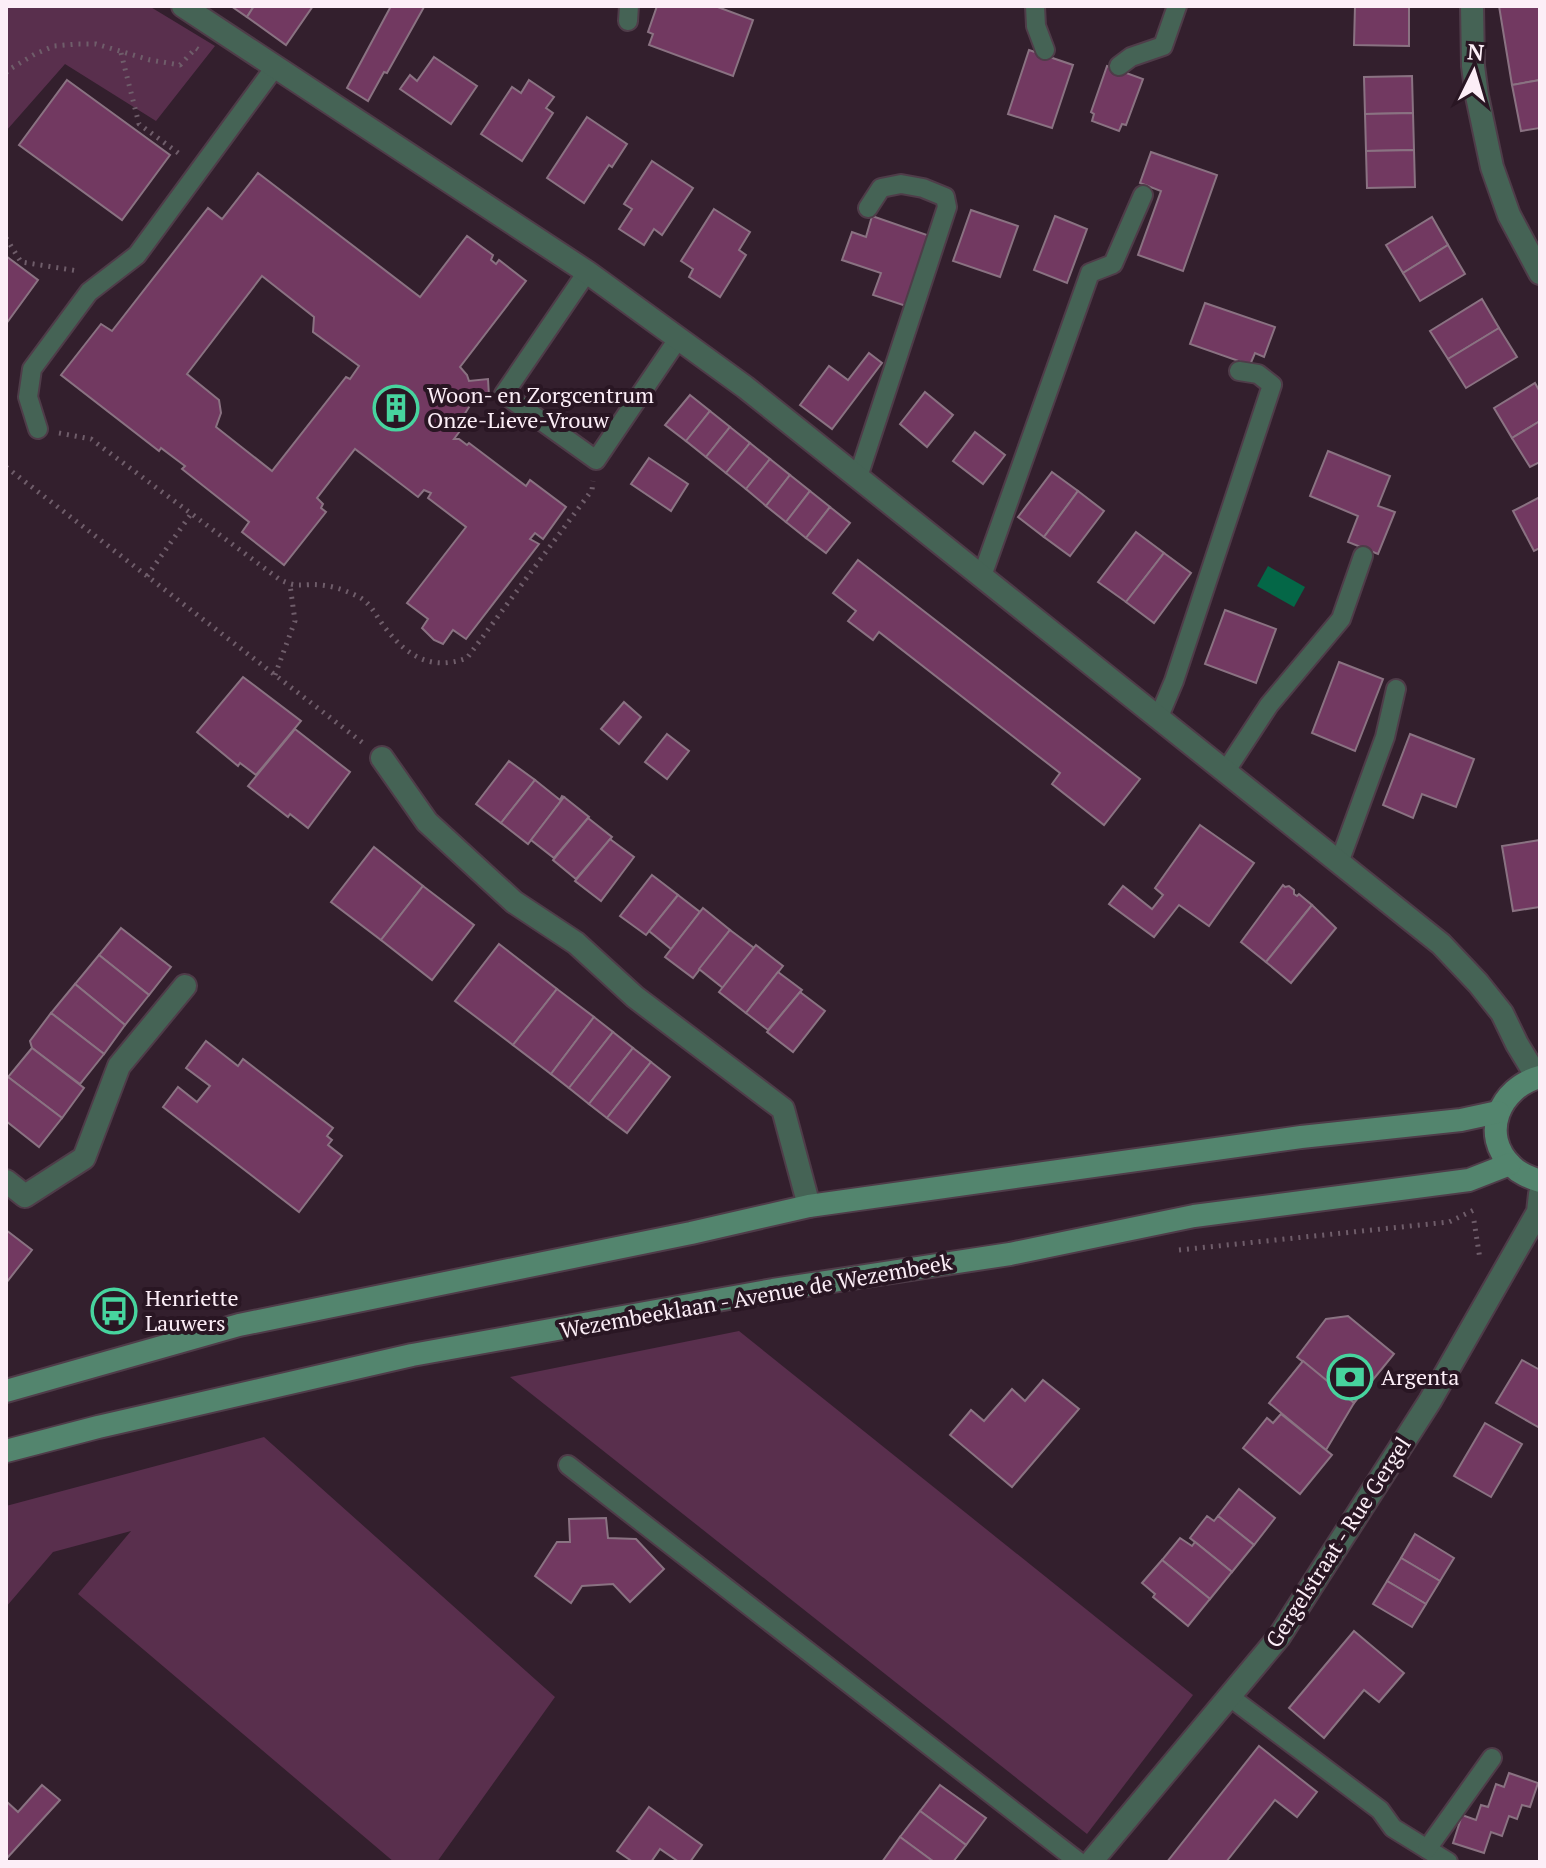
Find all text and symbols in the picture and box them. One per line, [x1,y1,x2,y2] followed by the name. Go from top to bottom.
[1434,32,1514,112] north arrow
[1466,36,1486,67] text: N
[427,380,654,434] place label: Woon- en Zorgcentrum Onze-Lieve-Vrouw
[372,384,420,432] building icon: Woon- en Zorgcentrum Onze-Lieve-Vrouw
[558,1247,955,1344] street label: Wezembeeklaan - Avenue de Wezembeek
[145,1283,239,1337] place label: Henriette Lauwers
[90,1287,138,1335] bus stop icon: Henriette Lauwers
[1326,1353,1374,1401] bank icon: Argenta
[1381,1362,1459,1391] place label: Argenta
[1259,1431,1417,1653] street label: Gergelstraat - Rue Gergel

